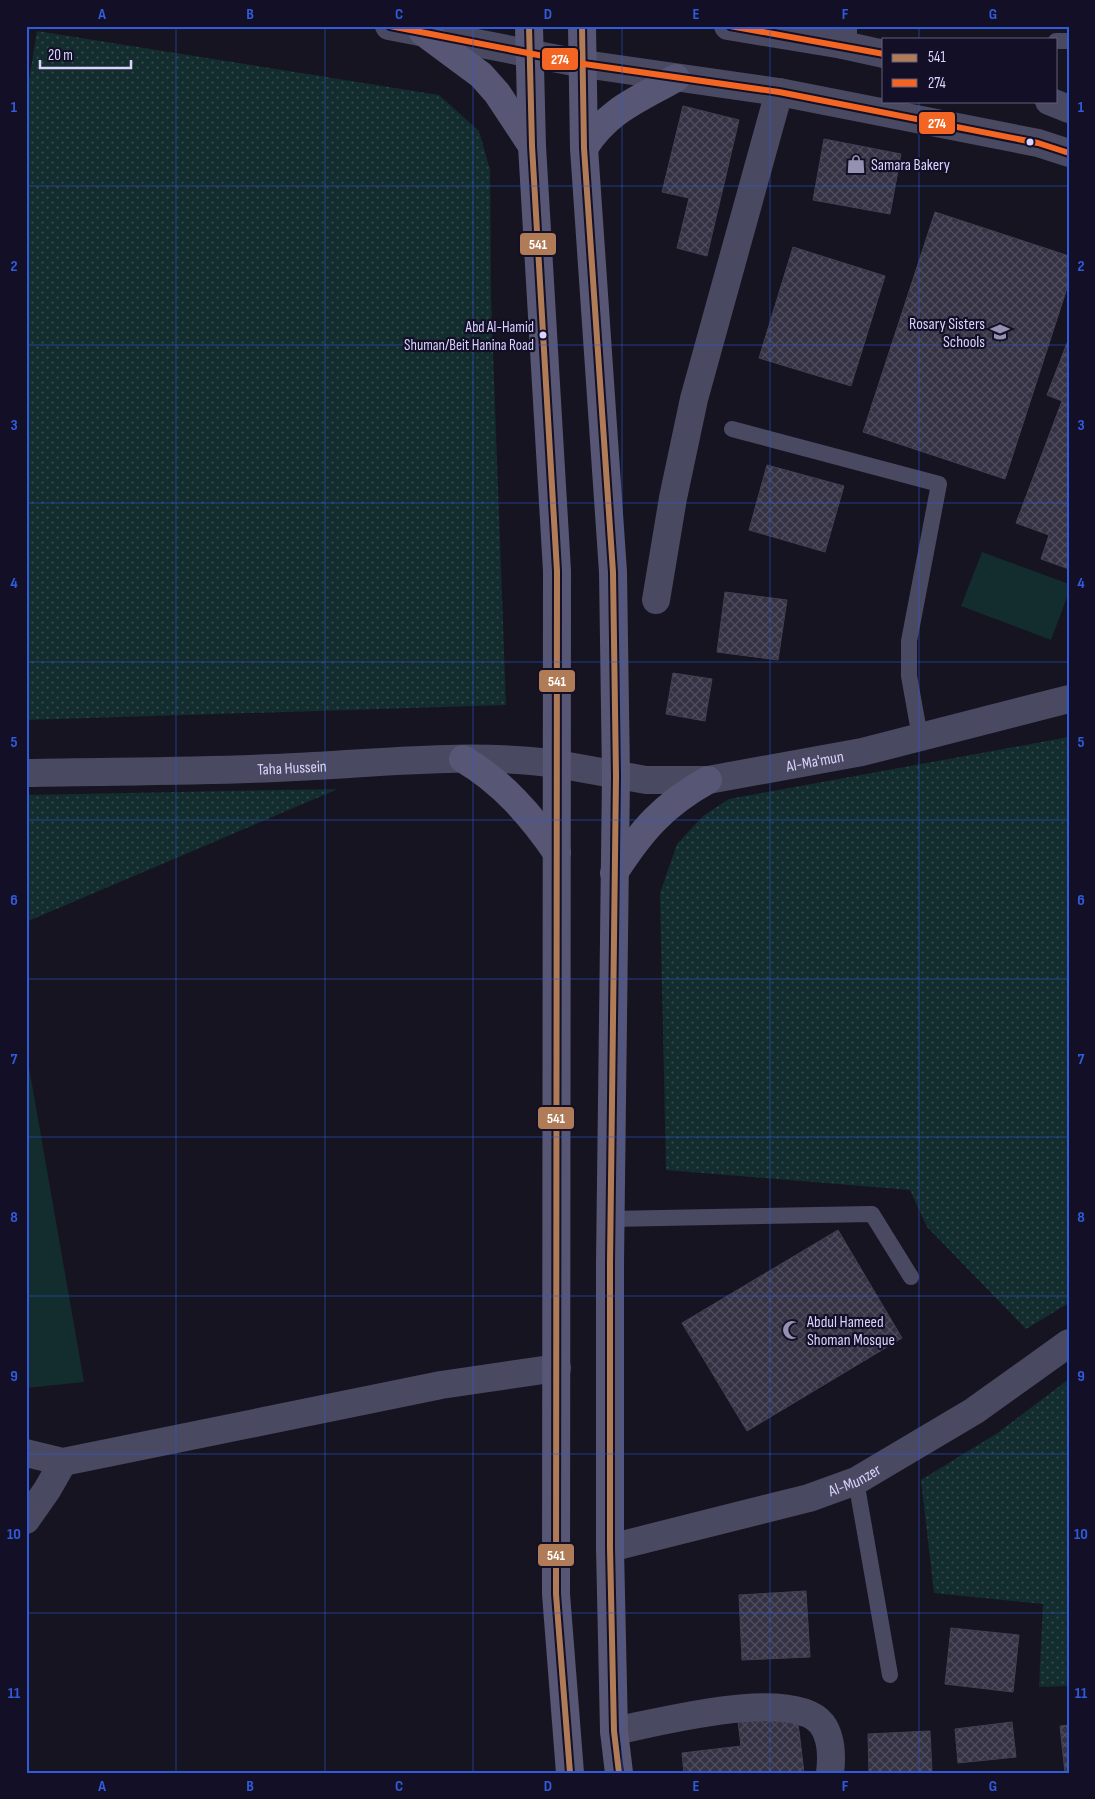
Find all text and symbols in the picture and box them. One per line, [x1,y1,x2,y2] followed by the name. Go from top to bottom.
[97,5,106,24] text: A
[246,5,254,24] text: B
[395,5,403,24] text: C
[544,5,552,24] text: D
[693,5,700,24] text: E
[842,5,849,24] text: F
[989,5,997,24] text: G
[40,38,131,70] scale bar
[882,38,1058,102] legend
[48,46,73,65] text: 20 m
[541,47,579,71] line badge: 274
[928,48,946,67] text: 541
[551,51,569,68] text: 274
[928,74,946,93] text: 274
[11,98,18,117] text: 1
[1078,98,1085,117] text: 1
[918,111,956,135] line badge: 274
[928,115,946,132] text: 274
[1025,137,1035,147] unlabelled marker
[845,153,867,175] shop icon: Samara Bakery
[871,156,950,175] place label: Samara Bakery
[519,232,557,256] line badge: 541
[529,236,548,253] text: 541
[10,257,18,276] text: 2
[1077,257,1085,276] text: 2
[909,315,985,352] place label: Rosary Sisters Schools
[404,318,534,355] place label: Abd Al-Hamid Shuman/Beit Hanina Road
[989,321,1011,343] school or university icon: Rosary Sisters Schools
[538,330,548,340] marker: Abd Al-Hamid Shuman/Beit Hanina Road
[10,416,18,435] text: 3
[1077,416,1085,435] text: 3
[10,574,18,593] text: 4
[1077,574,1085,593] text: 4
[538,669,576,693] line badge: 541
[548,673,567,690] text: 541
[10,733,18,752] text: 5
[1077,733,1085,752] text: 5
[784,748,845,777] street label: Al-Ma'mun
[257,757,327,780] street label: Taha Hussein
[10,891,18,910] text: 6
[1077,891,1085,910] text: 6
[11,1050,18,1069] text: 7
[1078,1050,1085,1069] text: 7
[537,1106,575,1130] line badge: 541
[547,1110,566,1127] text: 541
[10,1208,18,1227] text: 8
[1077,1208,1085,1227] text: 8
[806,1313,895,1350] place label: Abdul Hameed Shoman Mosque
[781,1319,803,1341] mosque icon: Abdul Hameed Shoman Mosque
[10,1367,18,1386] text: 9
[1077,1367,1085,1386] text: 9
[825,1460,885,1502] street label: Al-Munzer
[7,1525,21,1544] text: 10
[1074,1525,1088,1544] text: 10
[537,1543,575,1567] line badge: 541
[547,1547,566,1564] text: 541
[8,1684,21,1703] text: 11
[1075,1684,1088,1703] text: 11
[97,1777,106,1796] text: A
[246,1777,254,1796] text: B
[395,1777,403,1796] text: C
[544,1777,552,1796] text: D
[693,1777,700,1796] text: E
[842,1777,849,1796] text: F
[989,1777,997,1796] text: G

